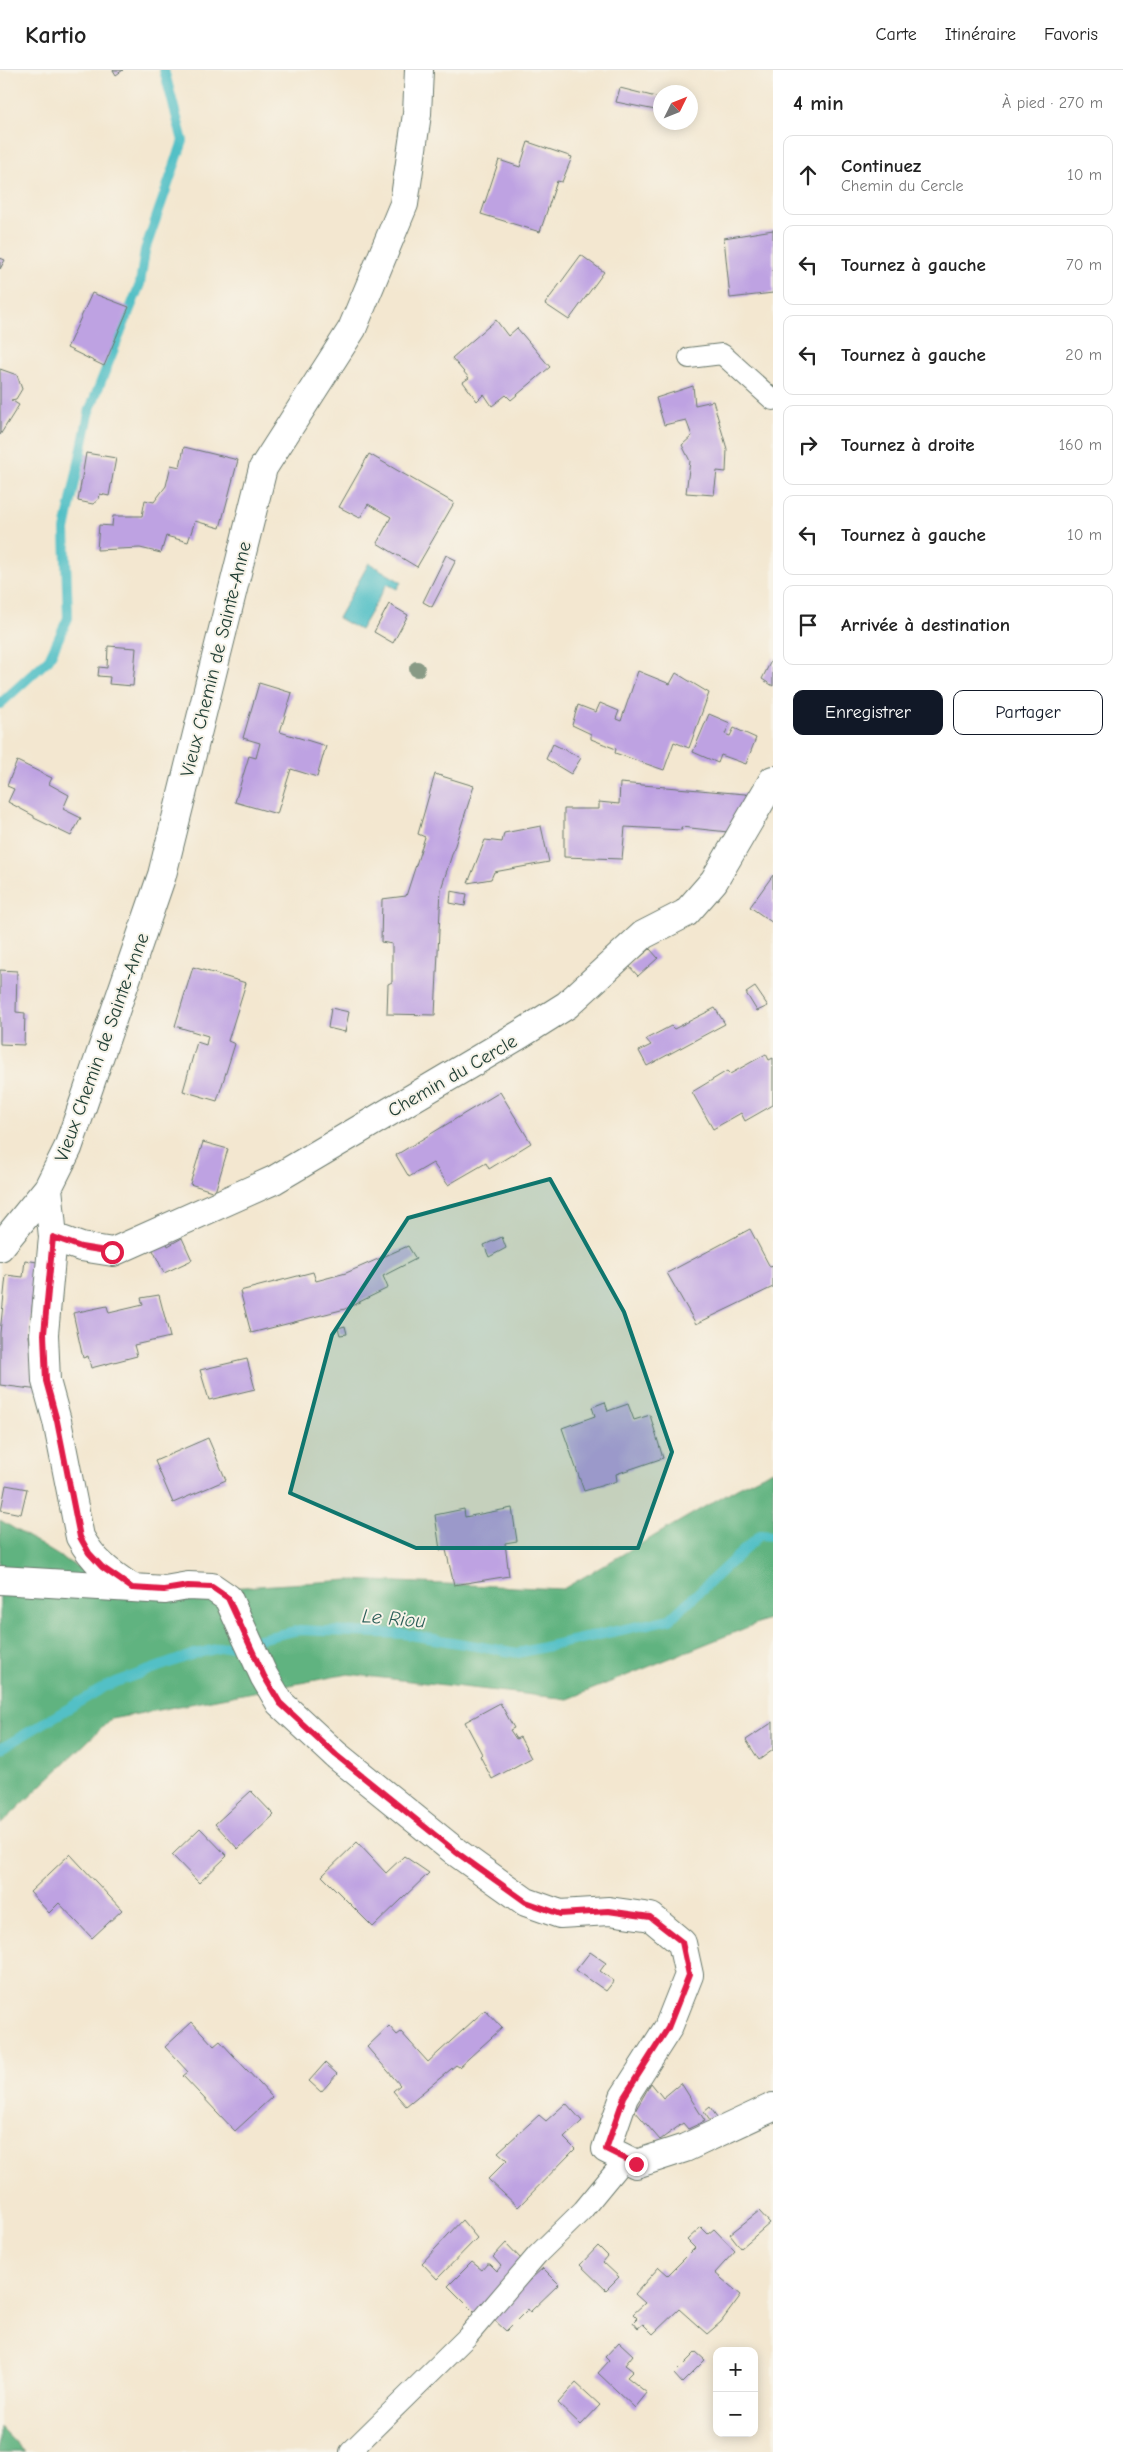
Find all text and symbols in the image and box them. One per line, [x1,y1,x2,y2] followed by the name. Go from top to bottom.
[25,21,87,49] text: Kartio
[876,24,917,45] text: Carte
[945,24,1016,45] text: Itinéraire
[1044,24,1098,45] text: Favoris
[653,85,698,130] north arrow
[793,91,844,115] text: 4 min
[1002,94,1103,112] text: À pied · 270 m
[841,155,921,177] text: Continuez
[794,161,822,189] icon: ahead
[1067,166,1102,184] text: 10 m
[841,177,963,195] text: Chemin du Cercle
[794,251,822,279] icon: left
[841,254,986,276] text: Tournez à gauche
[1066,256,1102,274] text: 70 m
[794,341,822,369] icon: left
[841,344,986,366] text: Tournez à gauche
[1065,346,1102,364] text: 20 m
[794,431,822,459] icon: right
[841,434,975,456] text: Tournez à droite
[1059,436,1102,454] text: 160 m
[794,521,822,549] icon: left
[841,524,986,546] text: Tournez à gauche
[1067,526,1102,544] text: 10 m
[176,539,256,779] street label: Vieux Chemin de Sainte-Anne
[794,611,822,639] icon: arrive
[841,614,1010,636] text: Arrivée à destination
[793,690,943,735] button: Enregistrer
[953,690,1103,735] button: Partager
[50,930,154,1165] street label: Vieux Chemin de Sainte-Anne
[384,1030,521,1122] street label: Chemin du Cercle
[101,1241,124,1264] route start
[361,1604,427,1633] water label: Le Riou
[625,2153,648,2176] route end
[713,2347,758,2437] map controls
[713,2347,758,2392] button: +
[713,2392,758,2437] button: −

